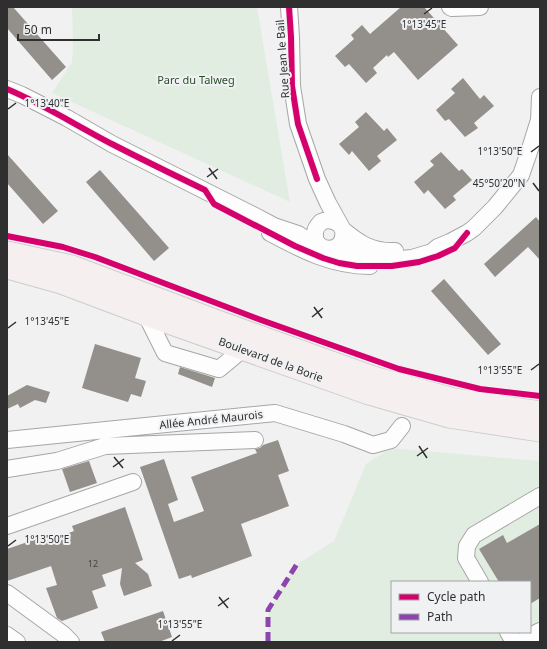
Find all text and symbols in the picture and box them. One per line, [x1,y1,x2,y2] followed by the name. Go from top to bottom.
[18,16,99,42] scale bar
[402,17,446,31] text: 1°13'45"E
[272,19,292,99] street label: Rue Jean le Bail
[24,21,52,38] text: 50 m
[157,72,235,87] park label: Parc du Talweg
[25,96,69,110] text: 1°13'40"E
[478,144,522,158] text: 1°13'50"E
[473,176,525,190] text: 45°50'20"N
[25,314,69,328] text: 1°13'45"E
[217,333,325,385] street label: Boulevard de la Borie
[478,363,522,377] text: 1°13'55"E
[159,406,263,432] street label: Allée André Maurois
[25,532,69,546] text: 1°13'50"E
[88,557,98,570] house number: 12
[391,581,531,633] legend
[427,588,485,605] text: Cycle path
[427,608,453,625] text: Path
[158,617,202,631] text: 1°13'55"E

